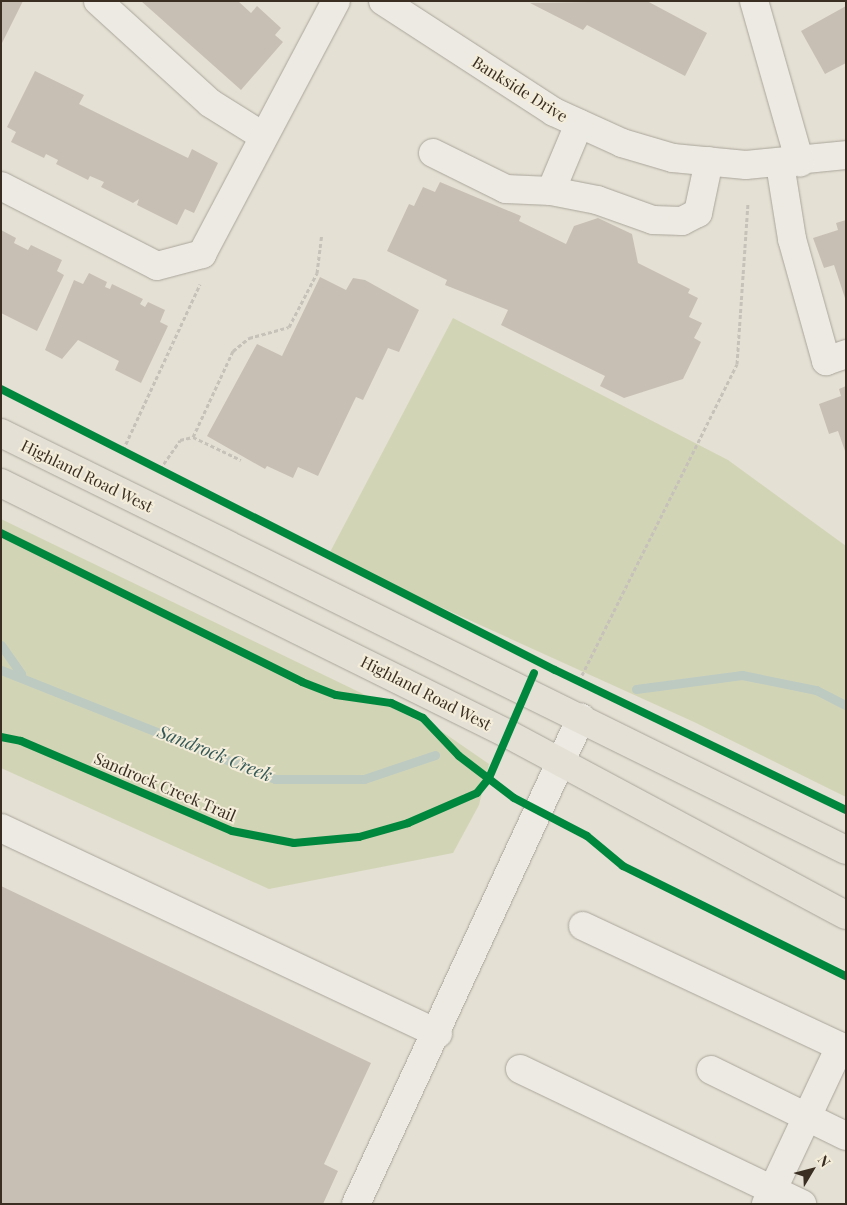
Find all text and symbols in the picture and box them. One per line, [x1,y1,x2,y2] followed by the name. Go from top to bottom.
[469,52,571,126] street label: Bankside Drive
[18,436,156,516] street label: Highland Road West
[357,652,495,734] street label: Highland Road West
[155,720,275,786] water label: Sandrock Creek
[91,748,239,826] street label: Sandrock Creek Trail
[787,1145,837,1195] north arrow
[814,1151,835,1170] text: N

